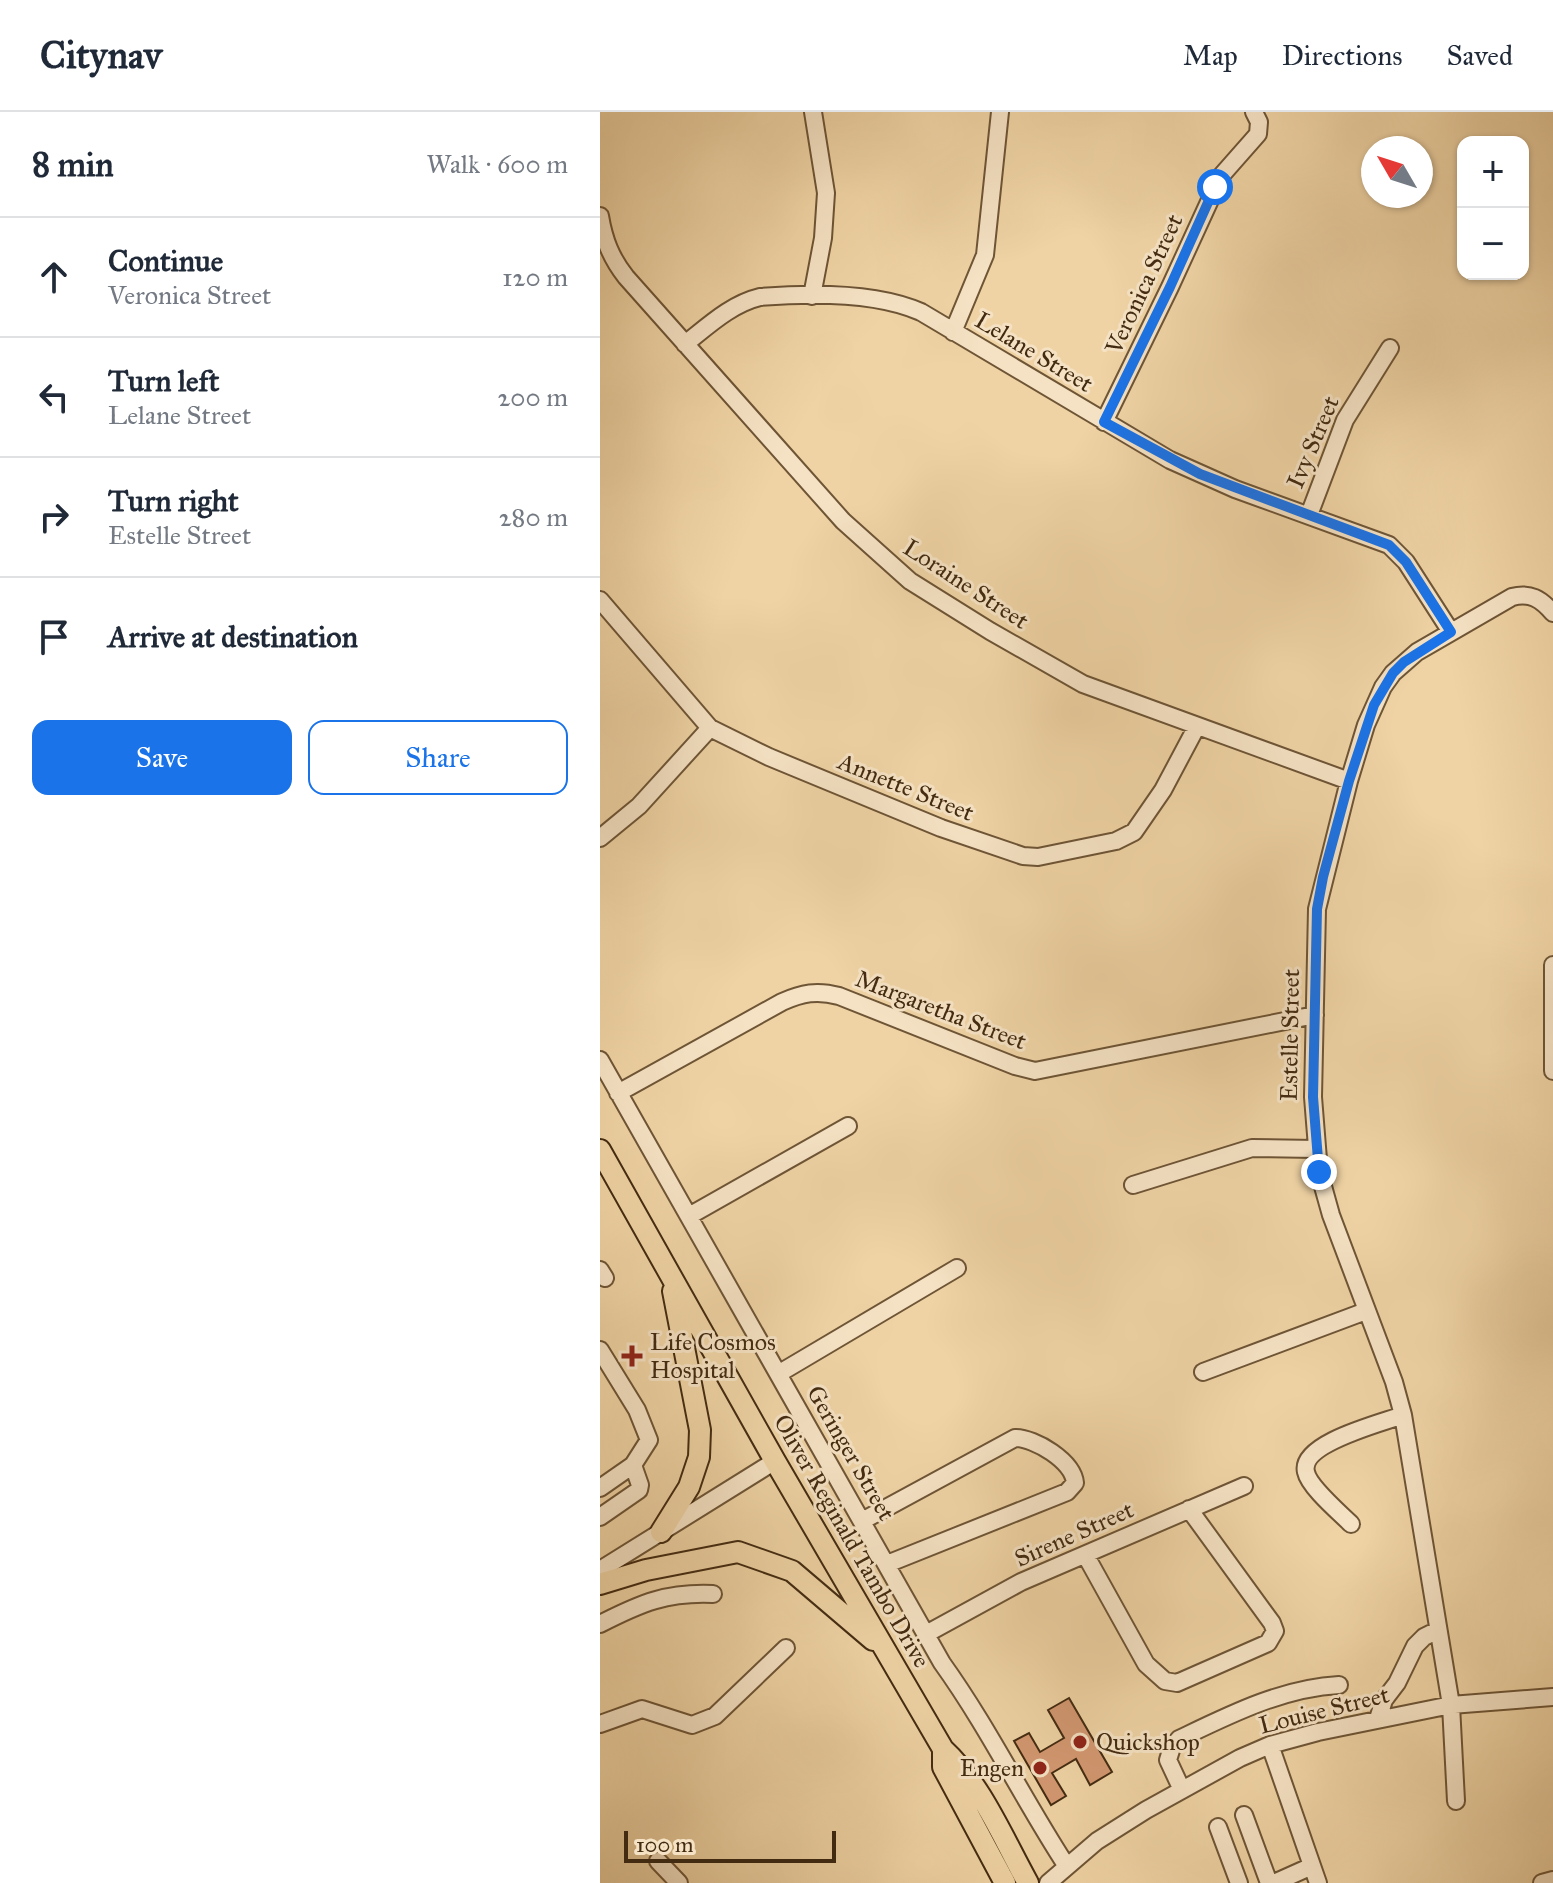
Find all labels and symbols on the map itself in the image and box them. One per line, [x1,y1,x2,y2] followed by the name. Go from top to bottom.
[1361,136,1433,208] north arrow
[1197,169,1233,205] route start
[1098,209,1190,360] street label: Veronica Street
[970,305,1099,399] street label: Lelane Street
[1280,391,1346,493] street label: Ivy Street
[898,532,1035,636] street label: Loraine Street
[833,746,979,828] street label: Annette Street
[851,964,1031,1057] street label: Margaretha Street
[1274,968,1306,1101] street label: Estelle Street
[1301,1154,1337,1190] route end
[650,1327,776,1385] place label: Life Cosmos Hospital
[621,1345,643,1367] marker: Life Cosmos Hospital
[800,1380,902,1526] street label: Geringer Street
[767,1409,937,1673] street label: Oliver Reginald Tambo Drive
[1010,1494,1139,1574] street label: Sirene Street
[1256,1679,1393,1741] street label: Louise Street
[1096,1727,1200,1757] place label: Quickshop
[1071,1733,1089,1751] marker: Quickshop
[960,1753,1024,1783] place label: Engen
[1031,1759,1049,1777] marker: Engen
[624,1827,836,1863] scale bar

